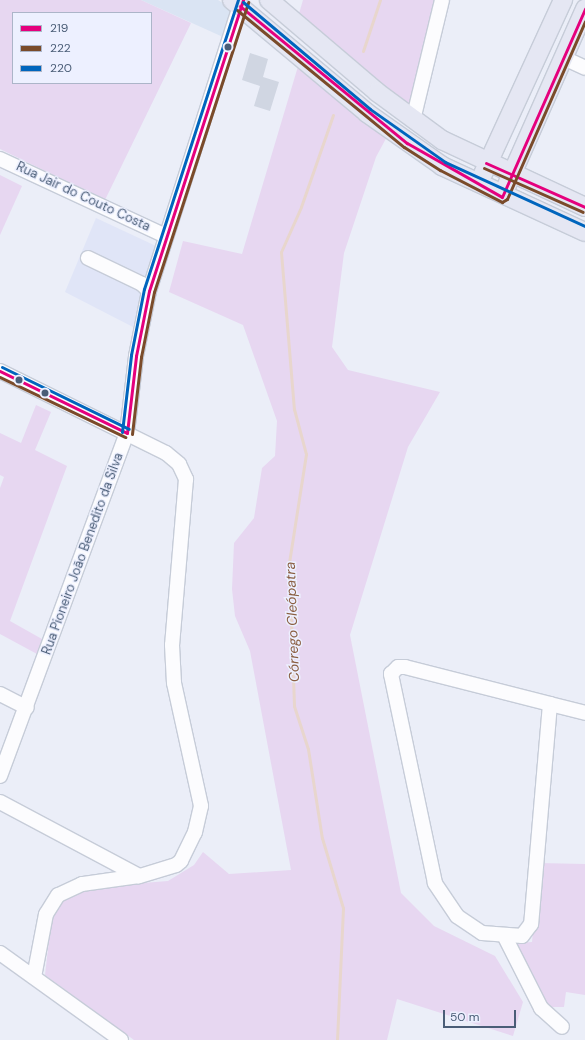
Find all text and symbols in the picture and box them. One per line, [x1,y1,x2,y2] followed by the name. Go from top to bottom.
[12,12,152,84] legend
[50,20,68,36] text: 219
[50,40,71,56] text: 222
[223,42,233,52] unlabelled marker
[50,60,72,76] text: 220
[14,159,152,235] street label: Rua Jair do Couto Costa
[14,375,24,385] unlabelled marker
[40,388,50,398] unlabelled marker
[39,451,127,657] street label: Rua Pioneiro João Benedito da Silva
[282,561,302,683] water label: Córrego Cleópatra
[445,1002,518,1028] scale bar
[450,1009,479,1025] text: 50 m

